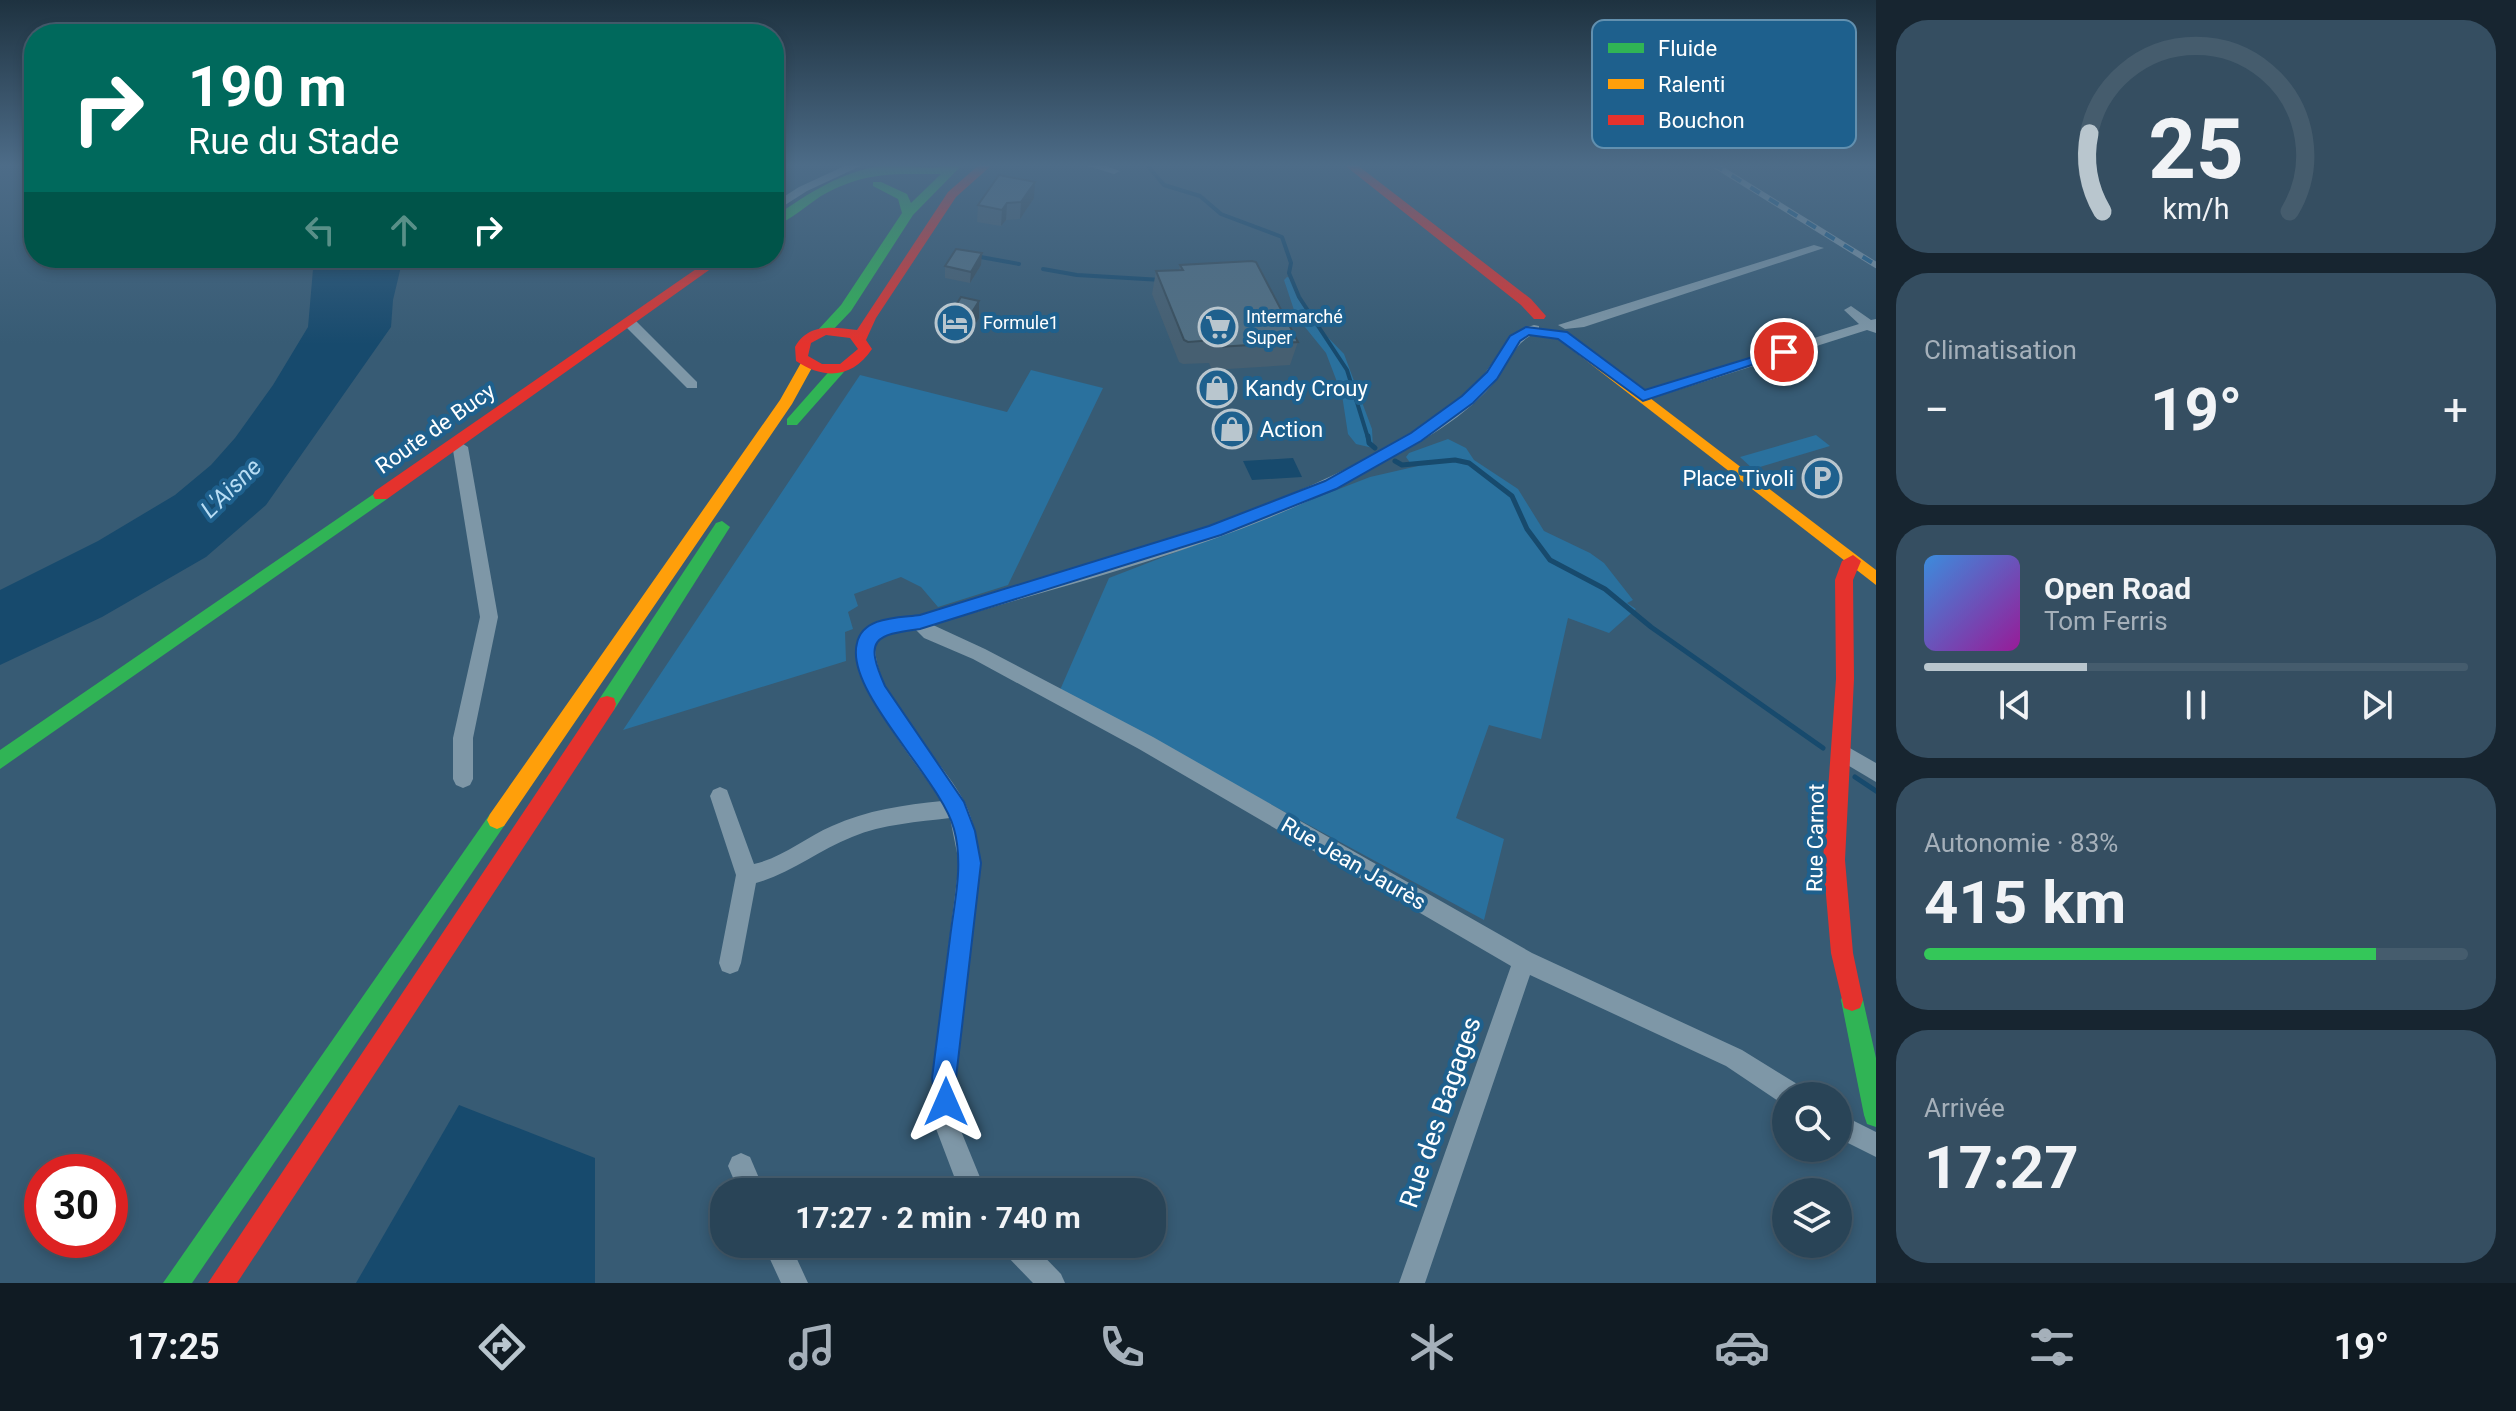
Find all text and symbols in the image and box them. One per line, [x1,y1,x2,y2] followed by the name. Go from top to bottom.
[1592,20,1856,148] legend
[1658,36,1717,61] text: Fluide
[188,54,347,120] text: 190 m
[56,56,160,160] icon: right
[1658,72,1725,97] text: Ralenti
[2148,101,2244,198] text: 25
[1658,108,1745,133] text: Bouchon
[188,121,399,163] text: Rue du Stade
[2162,192,2230,226] text: km/h
[298,208,342,252] icon: left
[382,208,426,252] icon: ahead
[466,208,510,252] icon: right
[934,302,976,344] hotel icon: Formule1
[1197,306,1239,348] supermarket icon: Intermarché Super
[1246,306,1343,348] place label: Intermarché Super
[983,312,1059,333] place label: Formule1
[1750,318,1818,386] pin
[1762,330,1806,374] icon: arrive
[1924,335,2077,365] text: Climatisation
[1196,367,1238,409] shop icon: Kandy Crouy
[2150,374,2242,445] text: 19°
[1245,376,1368,401] place label: Kandy Crouy
[371,378,500,479] street label: Route de Bucy
[1924,384,1949,436] text: −
[2443,384,2468,436] text: +
[1211,408,1253,450] shop icon: Action
[1260,417,1323,442] place label: Action
[195,452,267,524] water label: L'Aisne
[1801,457,1843,499] parking icon: Place Tivoli
[1682,466,1794,491] place label: Place Tivoli
[2044,571,2191,606] text: Open Road
[2044,606,2168,636] text: Tom Ferris
[1993,683,2037,727] icon: previous
[2174,683,2218,727] icon: pause
[2355,683,2399,727] icon: next
[1802,784,1829,892] street label: Rue Carnot
[1277,812,1430,915] street label: Rue Jean Jaurès
[1924,828,2118,858] text: Autonomie · 83%
[1924,867,2126,938] text: 415 km
[1393,1013,1487,1211] street label: Rue des Bagages
[904,1060,988,1144] position arrow
[1772,1082,1852,1258] map controls
[1772,1082,1852,1162] button: search
[1924,1093,2005,1123] text: Arrivée
[1924,1132,2079,1203] text: 17:27
[24,1154,128,1258] speed limit sign: 30
[1772,1178,1852,1258] button: layers
[795,1200,1081,1235] text: 17:27 · 2 min · 740 m
[474,1319,530,1375] icon: directions
[784,1319,840,1375] icon: music
[1094,1319,1150,1375] icon: phone
[1404,1319,1460,1375] icon: climate
[1714,1319,1770,1375] icon: car
[2024,1319,2080,1375] icon: filters
[127,1326,220,1368] text: 17:25
[2334,1326,2389,1368] text: 19°

